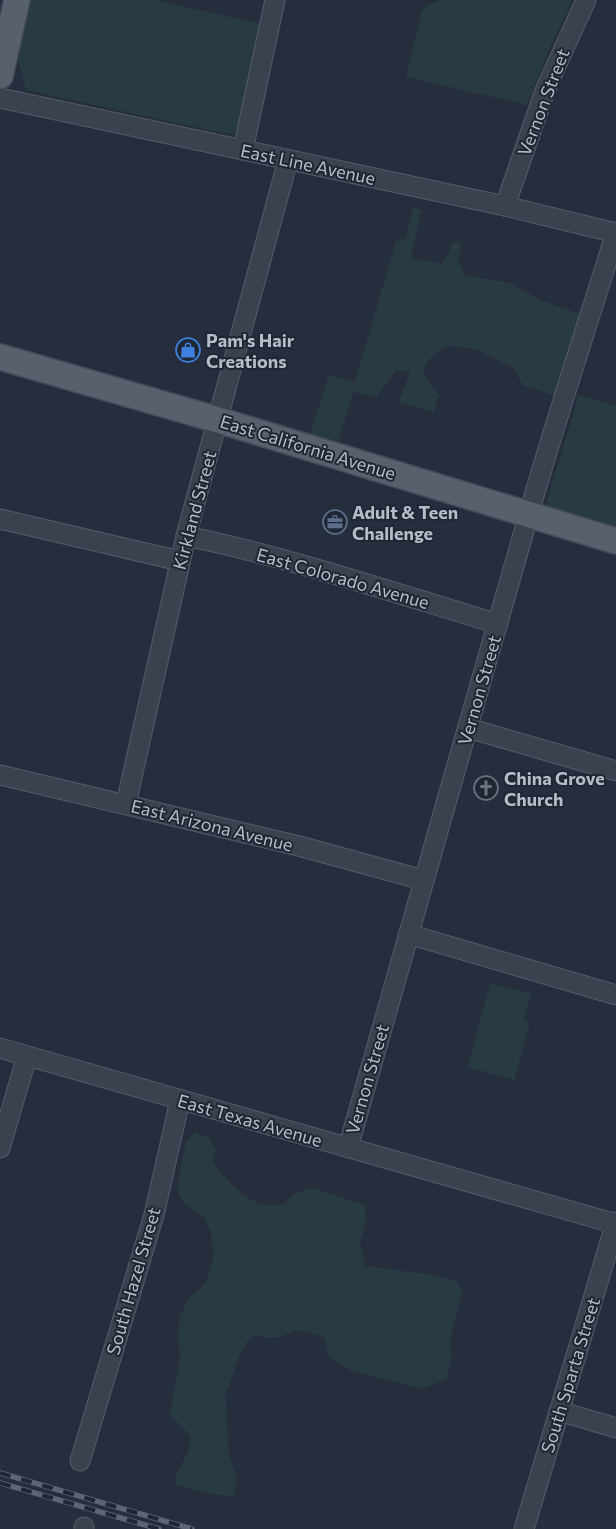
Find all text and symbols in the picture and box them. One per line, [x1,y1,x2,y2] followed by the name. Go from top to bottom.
[512,45,574,159] street label: Vernon Street
[239,139,377,189] street label: East Line Avenue
[206,329,295,372] place label: Pam's Hair Creations
[175,337,201,363] shop icon: Pam's Hair Creations
[218,410,398,484] street label: East California Avenue
[167,448,221,572] street label: Kirkland Street
[352,501,458,544] place label: Adult & Teen Challenge
[322,509,348,535] office icon: Adult & Teen Challenge
[254,543,432,613] street label: East Colorado Avenue
[453,632,505,748] street label: Vernon Street
[504,767,605,810] place label: China Grove Church
[473,775,499,801] church icon: China Grove Church
[129,794,295,856] street label: East Arizona Avenue
[341,1021,393,1137] street label: Vernon Street
[175,1089,325,1151] street label: East Texas Avenue
[101,1205,165,1357] street label: South Hazel Street
[536,1295,604,1455] street label: South Sparta Street

